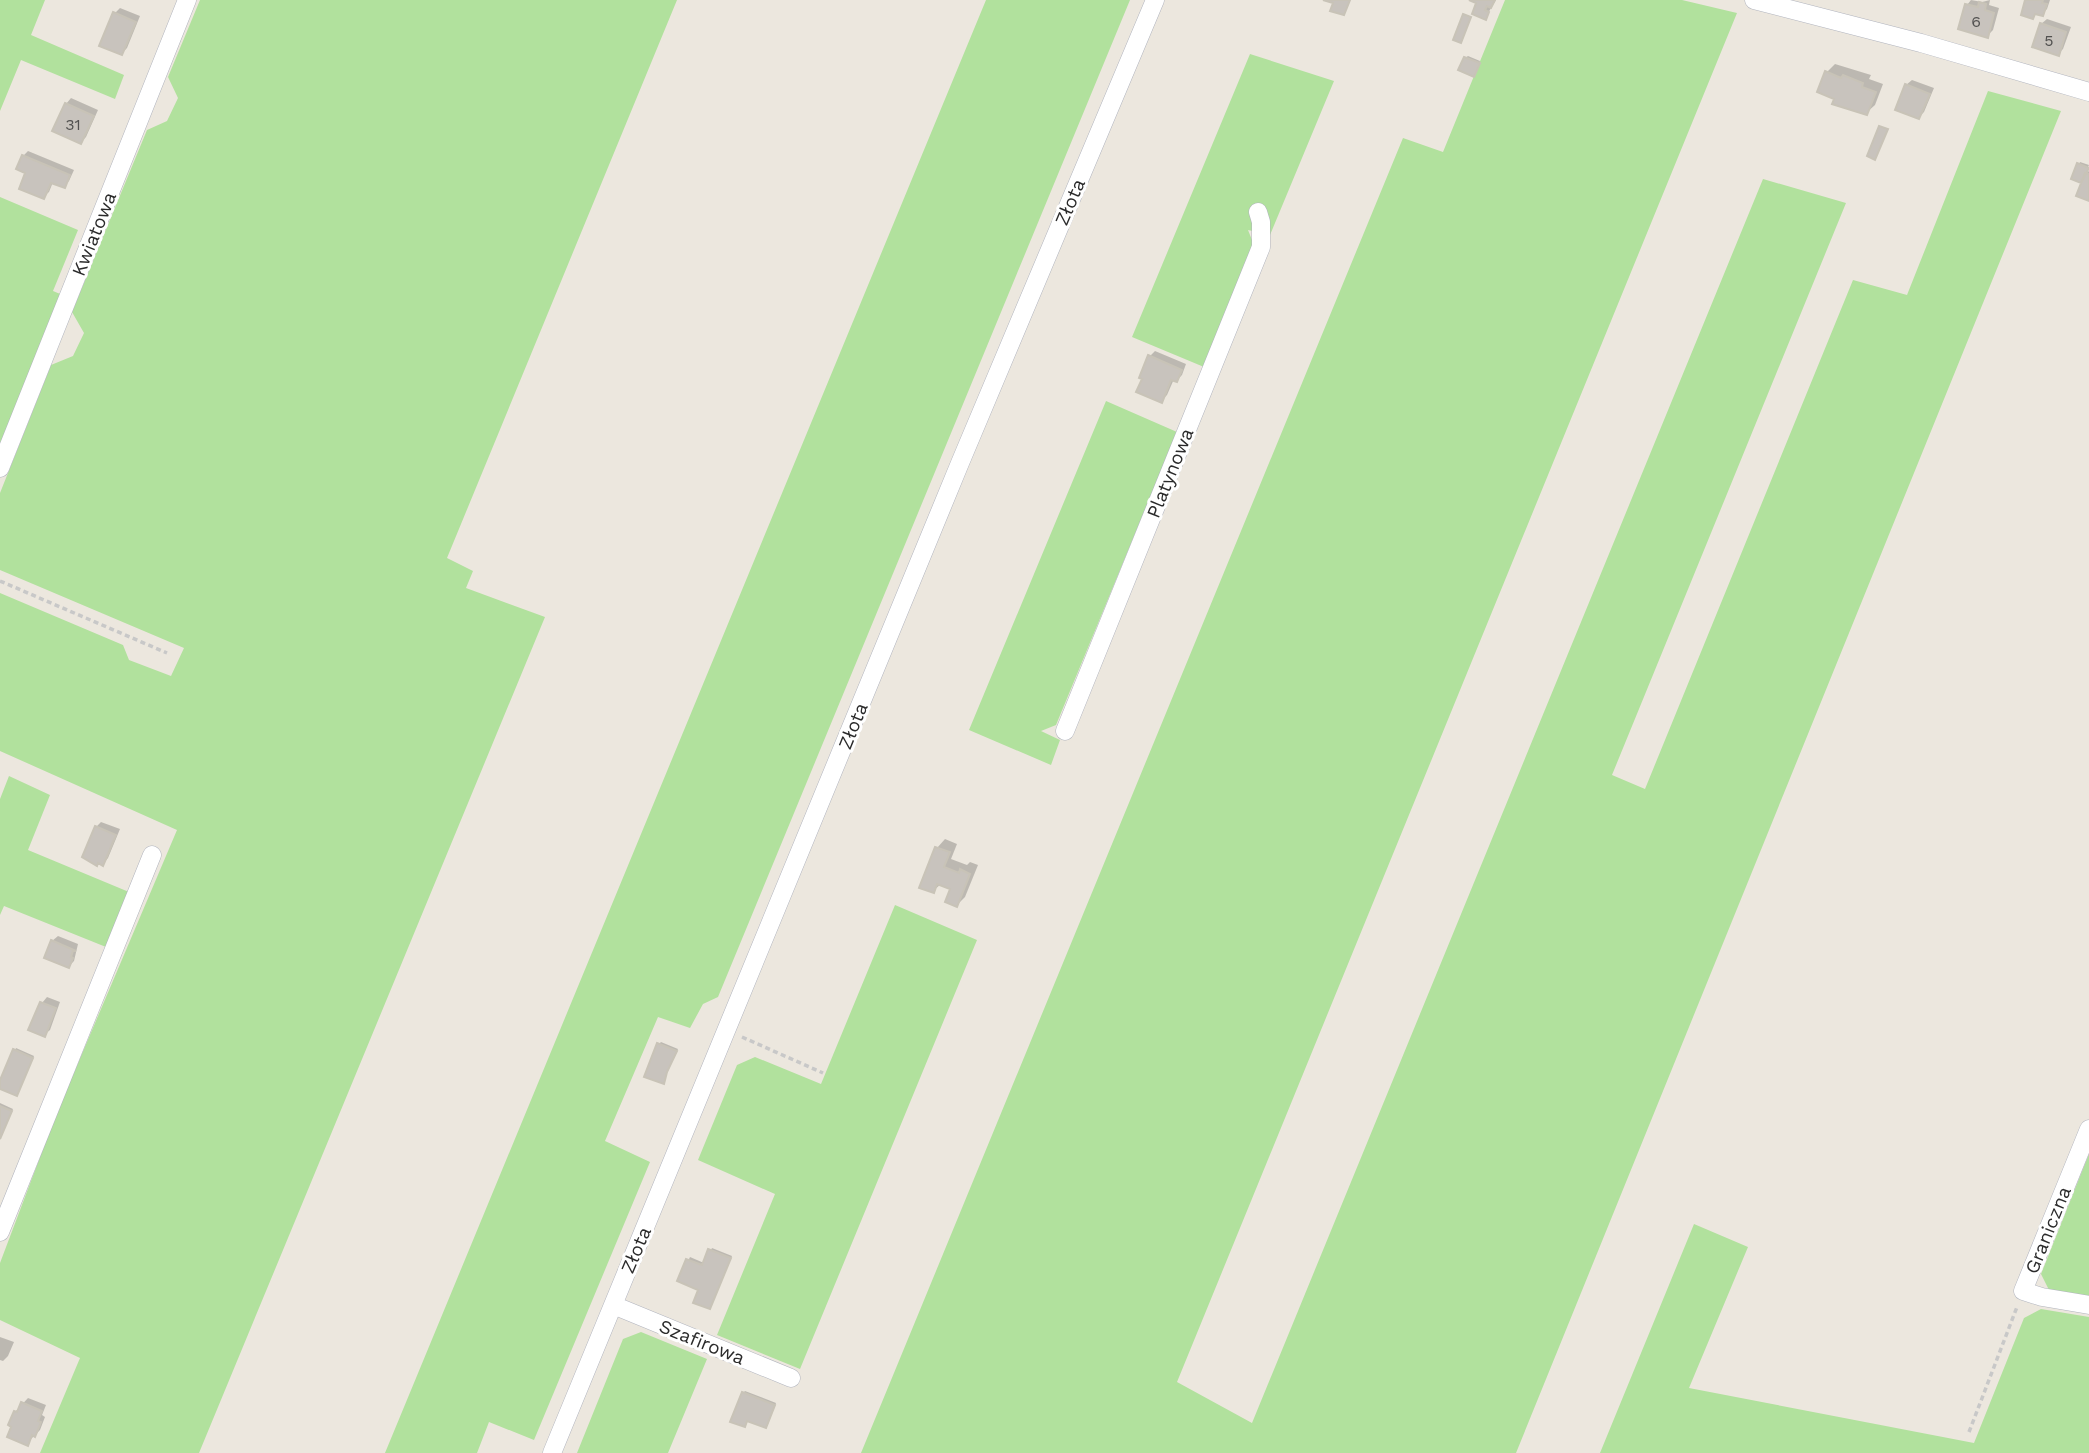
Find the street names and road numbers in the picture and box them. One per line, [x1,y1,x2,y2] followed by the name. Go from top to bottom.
[1050,175,1090,229] street label: Złota
[67,188,121,279] street label: Kwiatowa
[1142,425,1199,521] street label: Platynowa
[833,699,873,753] street label: Złota
[2020,1183,2076,1277] street label: Graniczna
[616,1223,656,1277] street label: Złota
[656,1314,748,1370] street label: Szafirowa

